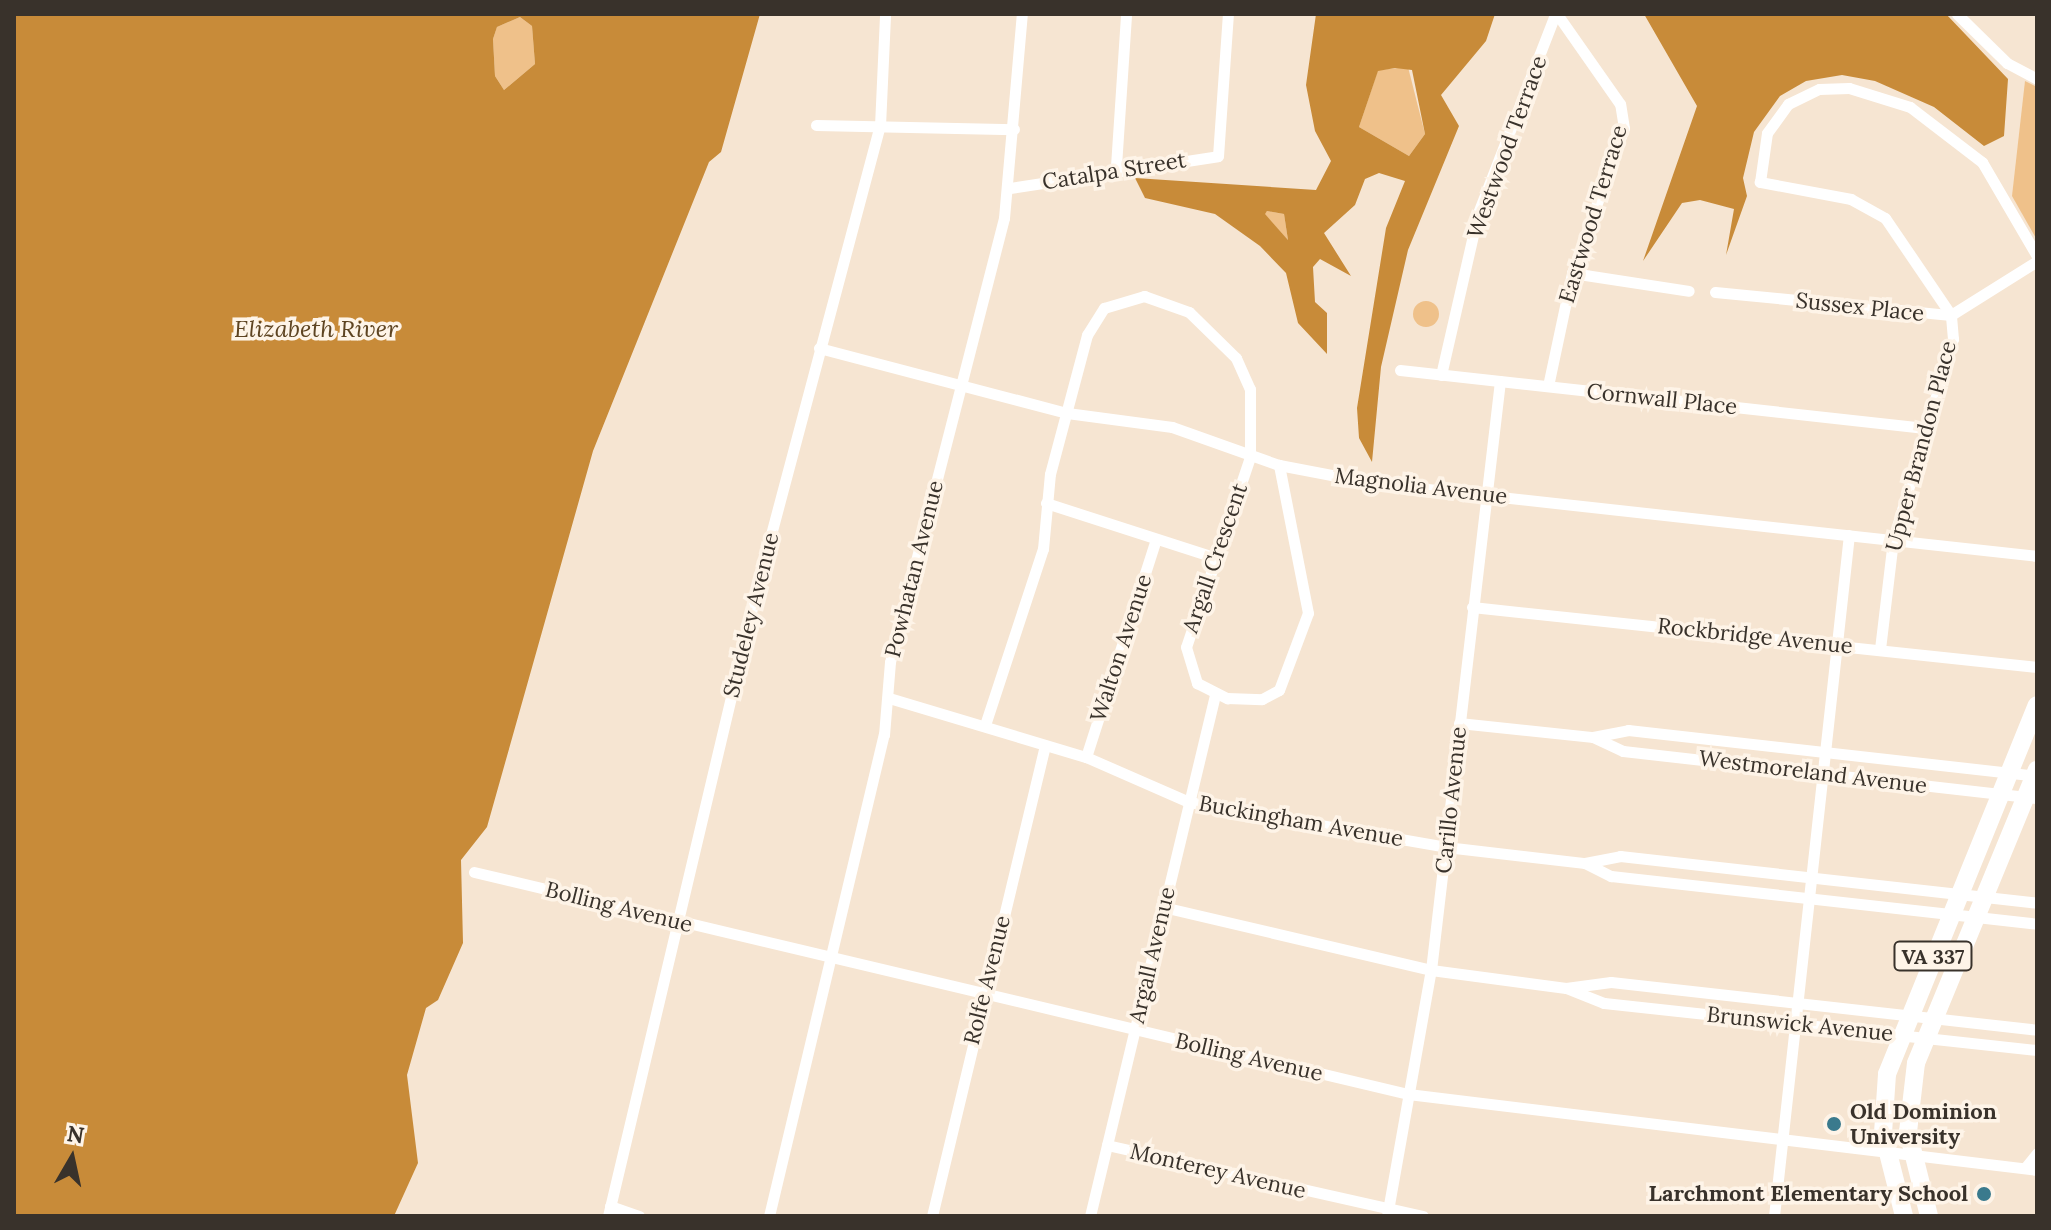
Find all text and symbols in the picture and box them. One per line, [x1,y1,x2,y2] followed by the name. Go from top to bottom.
[1462,52,1552,242] street label: Westwood Terrace
[1553,122,1633,306] street label: Eastwood Terrace
[1040,147,1188,195] street label: Catalpa Street
[1794,287,1926,327] street label: Sussex Place
[234,315,398,343] water label: Elizabeth River
[1880,338,1962,554] street label: Upper Brandon Place
[1585,378,1739,420] street label: Cornwall Place
[1333,462,1509,510] street label: Magnolia Avenue
[879,478,949,660] street label: Powhatan Avenue
[1177,480,1253,636] street label: Argall Crescent
[718,530,784,700] street label: Studeley Avenue
[1085,571,1157,725] street label: Walton Avenue
[1656,613,1854,659] street label: Rockbridge Avenue
[1430,725,1472,875] street label: Carillo Avenue
[1697,745,1929,799] street label: Westmoreland Avenue
[1197,790,1405,852] street label: Buckingham Avenue
[543,876,695,938] street label: Bolling Avenue
[1123,884,1181,1026] street label: Argall Avenue
[958,913,1016,1047] street label: Rolfe Avenue
[1893,940,1973,972] road number: VA 337
[1705,1001,1895,1047] street label: Brunswick Avenue
[1173,1027,1325,1087] street label: Bolling Avenue
[1850,1098,1997,1150] place label: Old Dominion University
[1825,1115,1843,1133] marker: Old Dominion University
[32,1118,112,1198] north arrow
[65,1119,86,1149] text: N
[1127,1138,1309,1204] street label: Monterey Avenue
[1649,1181,1968,1207] place label: Larchmont Elementary School
[1975,1185,1993,1203] marker: Larchmont Elementary School

